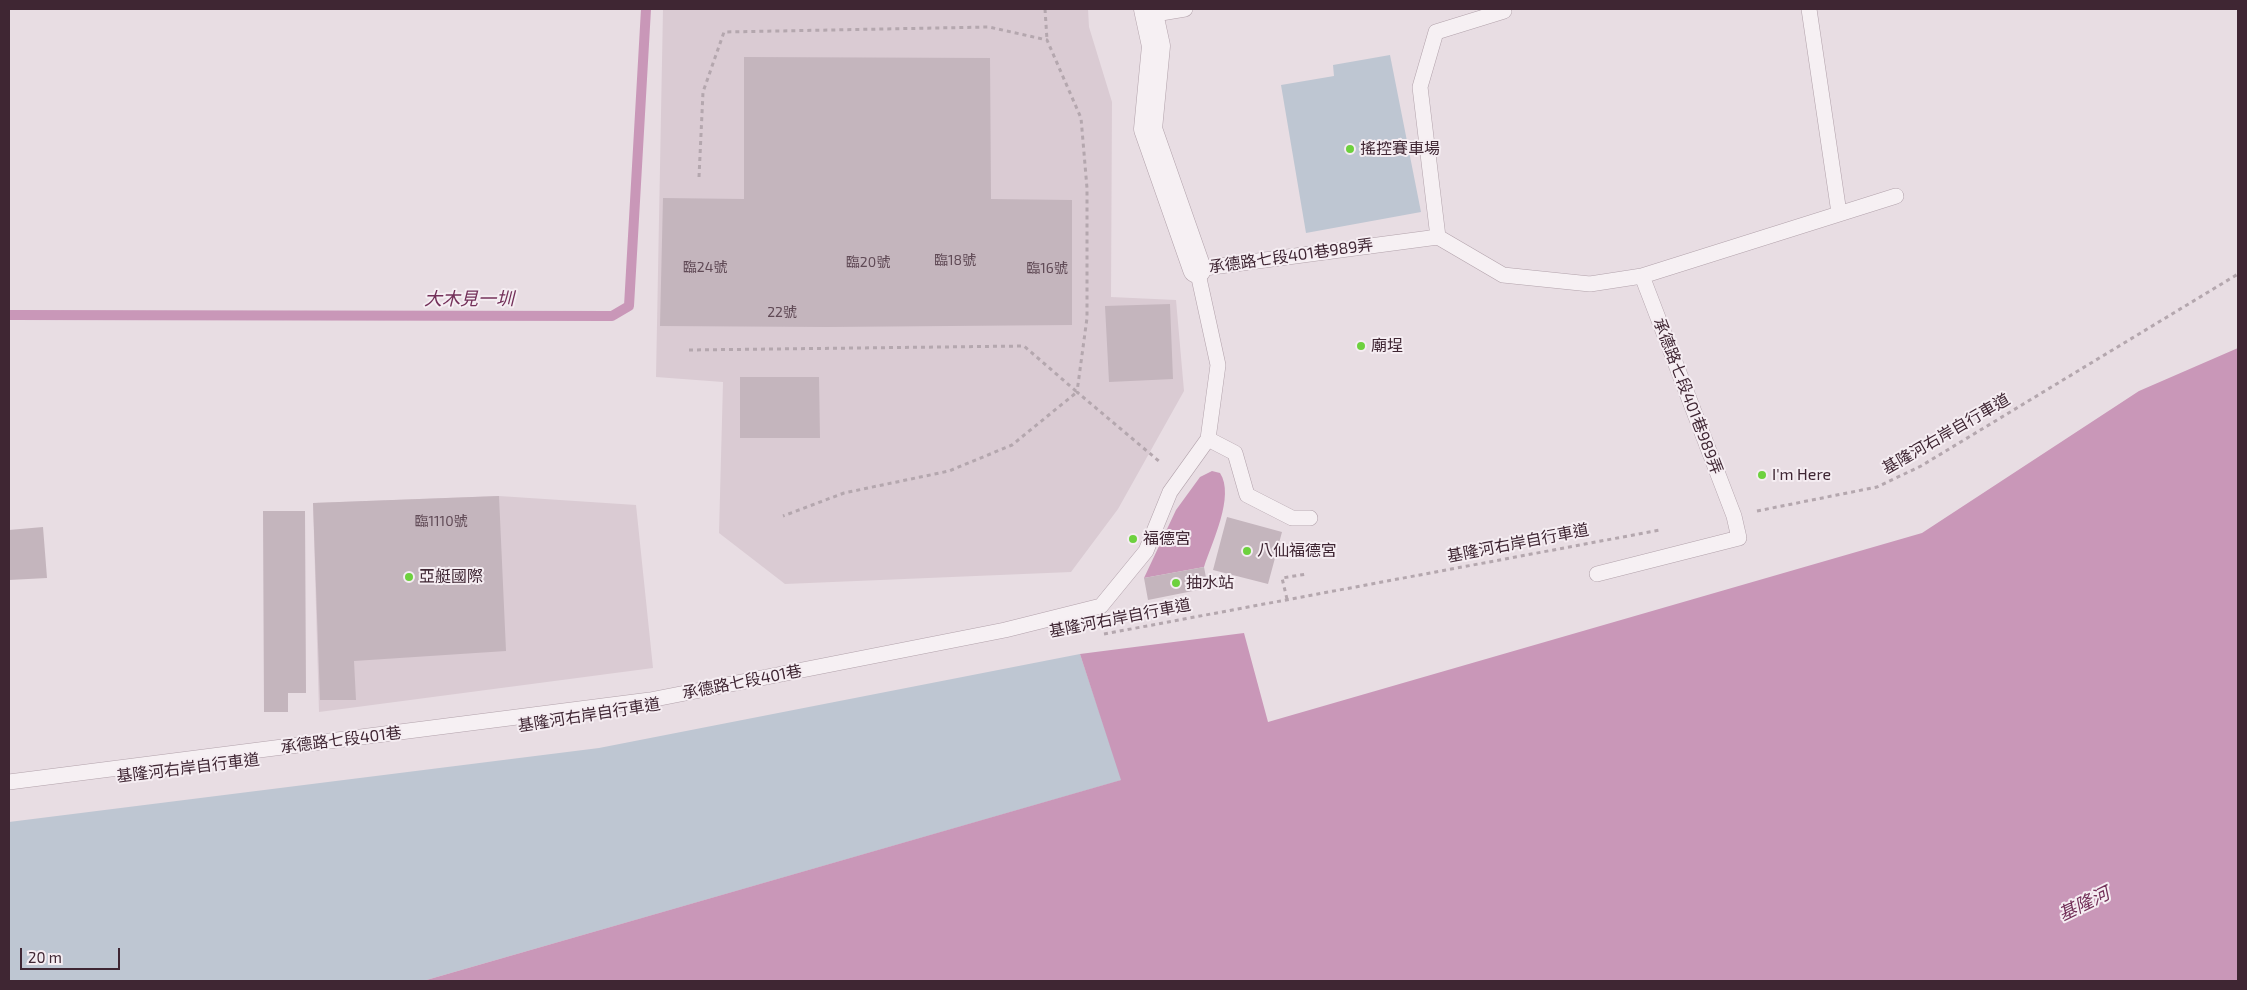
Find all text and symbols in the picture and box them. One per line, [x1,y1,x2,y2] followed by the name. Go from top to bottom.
[1360,139,1440,159] place label: 搖控賽車場
[1344,143,1356,155] marker: 搖控賽車場
[1208,235,1374,277] street label: 承德路七段401巷989弄
[934,252,976,268] house number: 臨18號
[846,254,890,270] house number: 臨20號
[683,259,727,275] house number: 臨24號
[1026,260,1068,276] house number: 臨16號
[424,288,514,310] water label: 大木見一圳
[767,304,797,320] house number: 22號
[1649,315,1727,477] street label: 承德路七段401巷989弄
[1371,336,1403,356] place label: 廟埕
[1355,340,1367,352] marker: 廟埕
[1879,390,2013,478] street label: 基隆河右岸自行車道
[1772,465,1831,485] place label: I'm Here
[1756,469,1768,481] marker: I'm Here
[414,513,468,529] house number: 臨1110號
[1445,520,1591,566] street label: 基隆河右岸自行車道
[1143,529,1191,549] place label: 福德宮
[1127,533,1139,545] marker: 福德宮
[1257,541,1337,561] place label: 八仙福德宮
[1241,545,1253,557] marker: 八仙福德宮
[419,567,483,587] place label: 亞艇國際
[403,571,415,583] marker: 亞艇國際
[1186,573,1234,593] place label: 抽水站
[1170,577,1182,589] marker: 抽水站
[1047,595,1193,641] street label: 基隆河右岸自行車道
[680,661,804,703] street label: 承德路七段401巷
[516,694,662,736] street label: 基隆河右岸自行車道
[279,723,403,757] street label: 承德路七段401巷
[115,750,261,786] street label: 基隆河右岸自行車道
[2055,882,2113,926] water label: 基隆河
[22,938,122,970] scale bar
[28,948,62,966] text: 20 m

